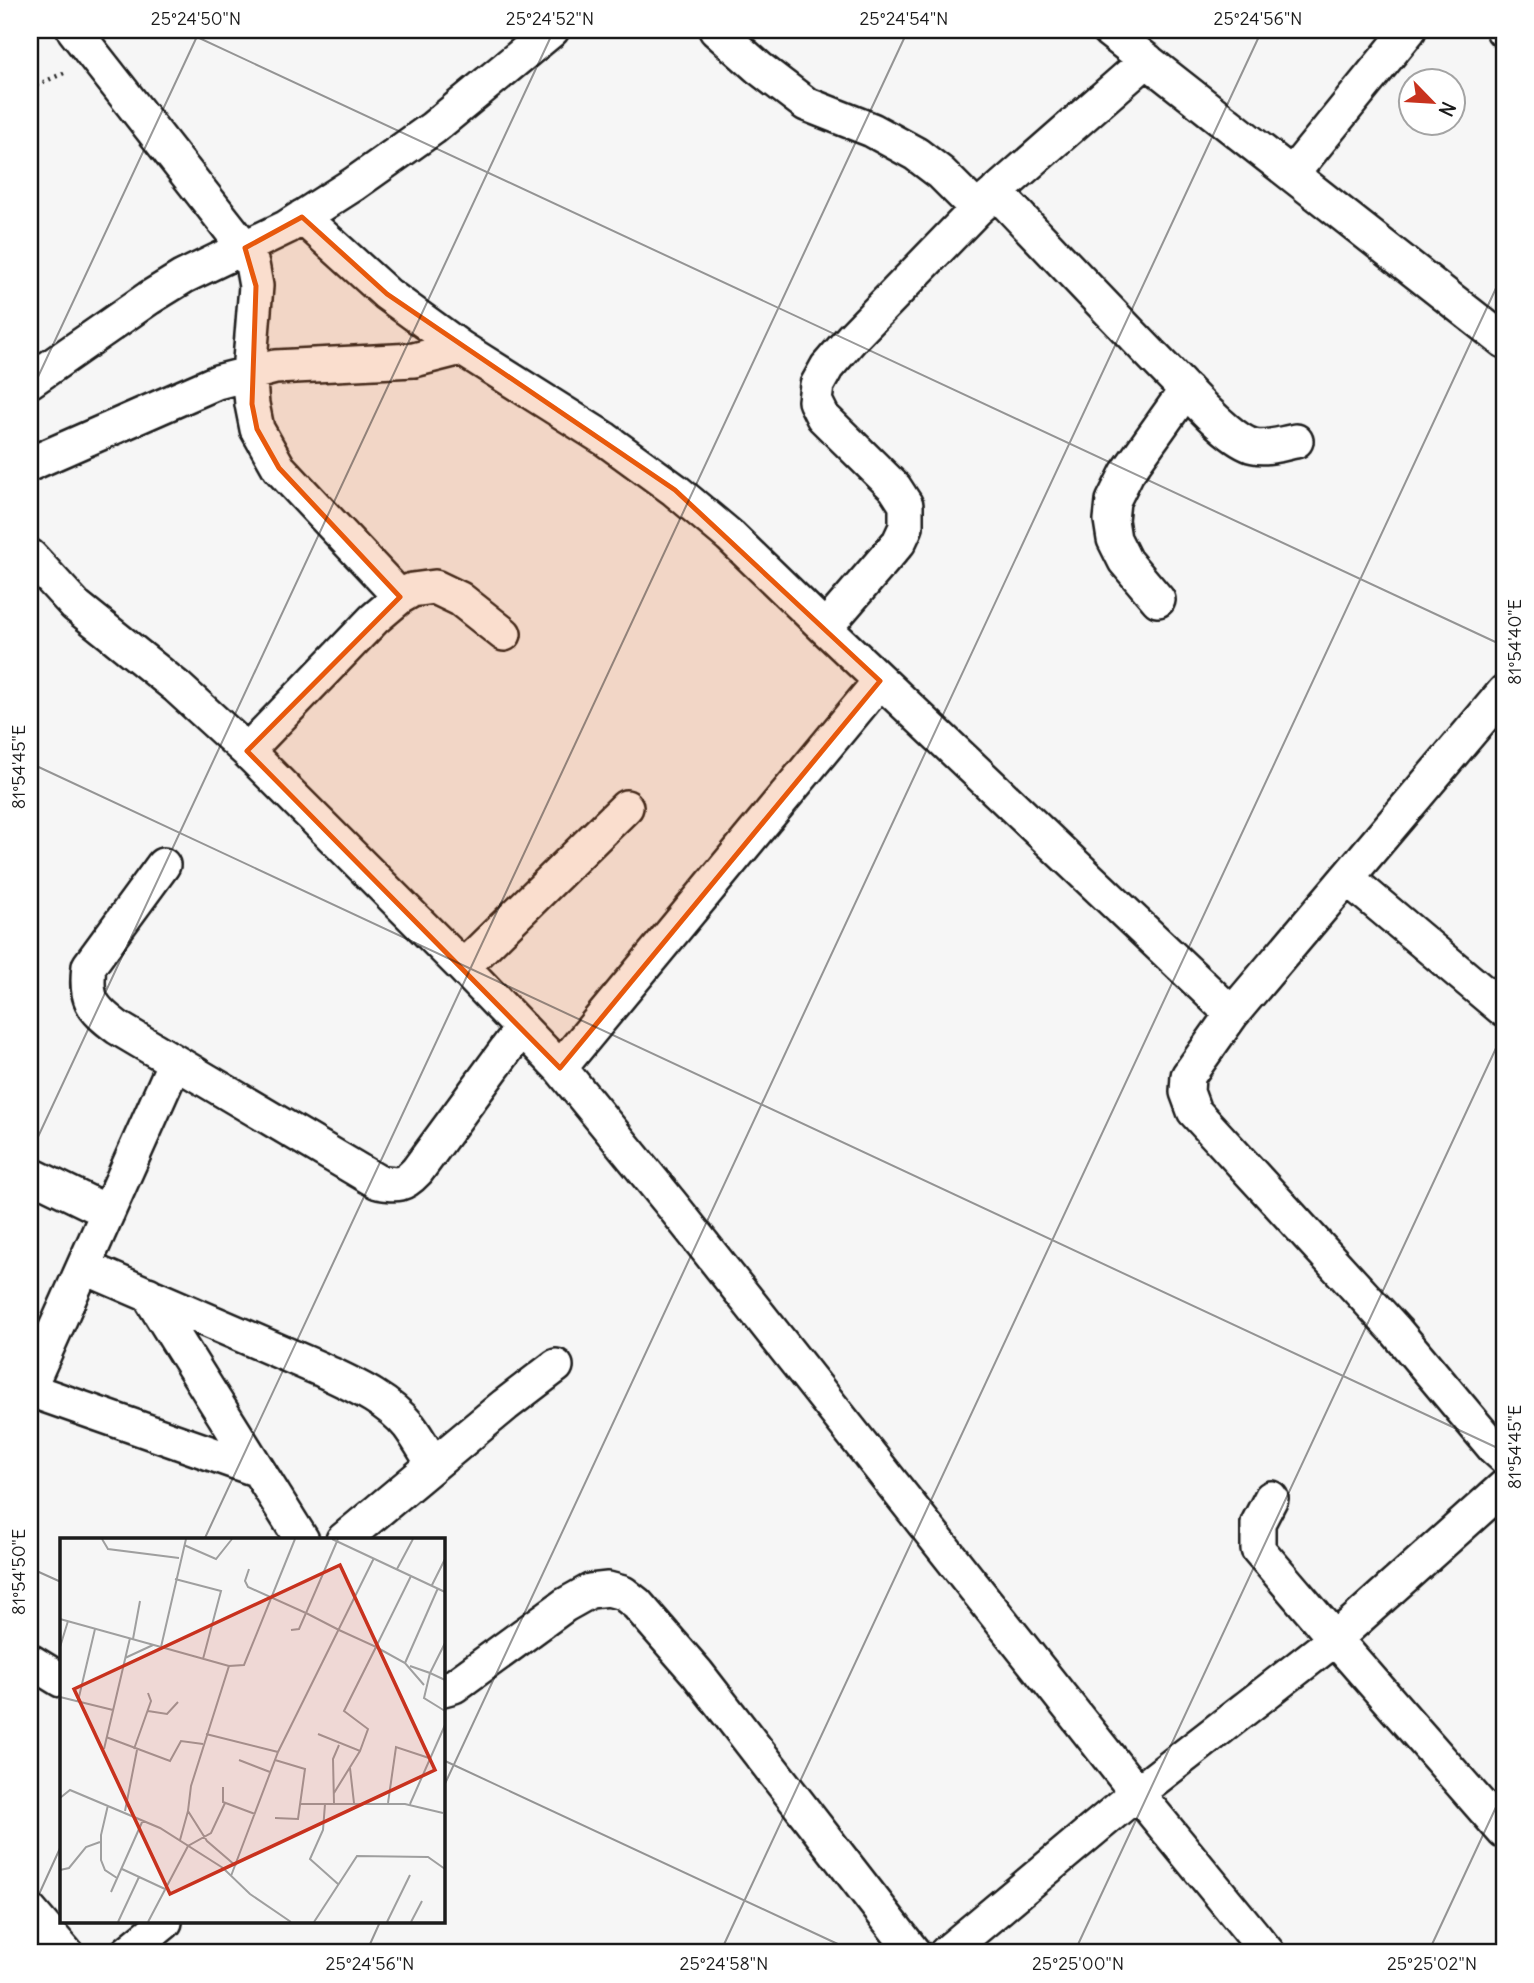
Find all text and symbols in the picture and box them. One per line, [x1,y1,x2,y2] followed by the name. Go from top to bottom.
[151,7,241,30] text: 25°24'50"N
[506,7,594,30] text: 25°24'52"N
[860,7,948,30] text: 25°24'54"N
[1214,7,1302,30] text: 25°24'56"N
[1398,66,1468,136] north arrow
[1434,98,1461,120] text: N
[1503,599,1526,685] text: 81°54'40"E
[7,725,30,809] text: 81°54'45"E
[1503,1405,1526,1489] text: 81°54'45"E
[7,1529,30,1615] text: 81°54'50"E
[60,1538,444,1924] inset map
[326,1952,414,1975] text: 25°24'56"N
[680,1952,768,1975] text: 25°24'58"N
[1032,1952,1124,1975] text: 25°25'00"N
[1387,1952,1477,1975] text: 25°25'02"N

